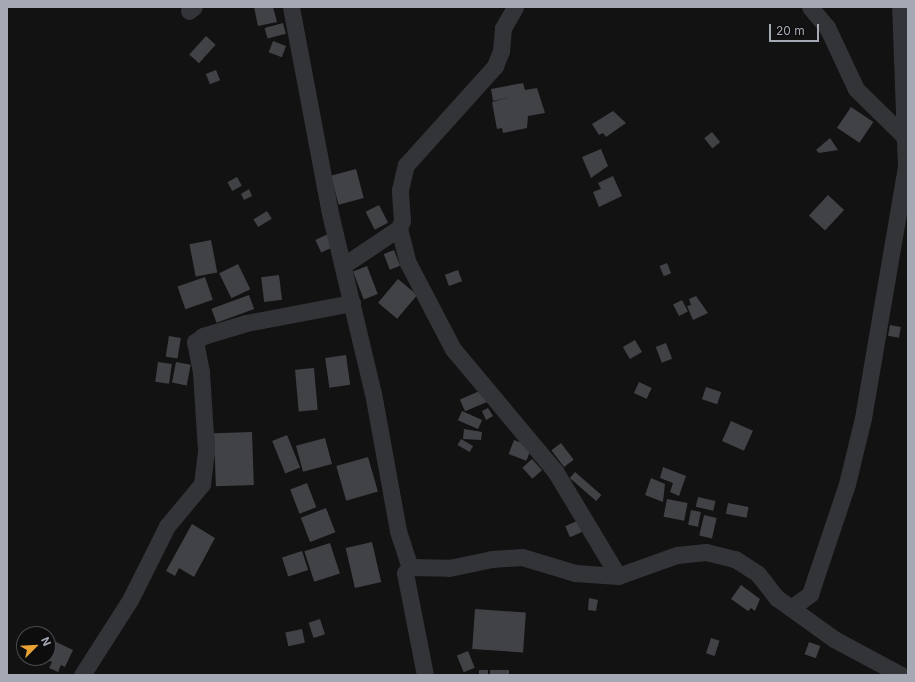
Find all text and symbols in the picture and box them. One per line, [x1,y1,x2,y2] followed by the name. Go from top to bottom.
[771,16,821,42] scale bar
[776,23,805,38] text: 20 m
[16,626,56,666] north arrow
[38,635,54,648] text: N

